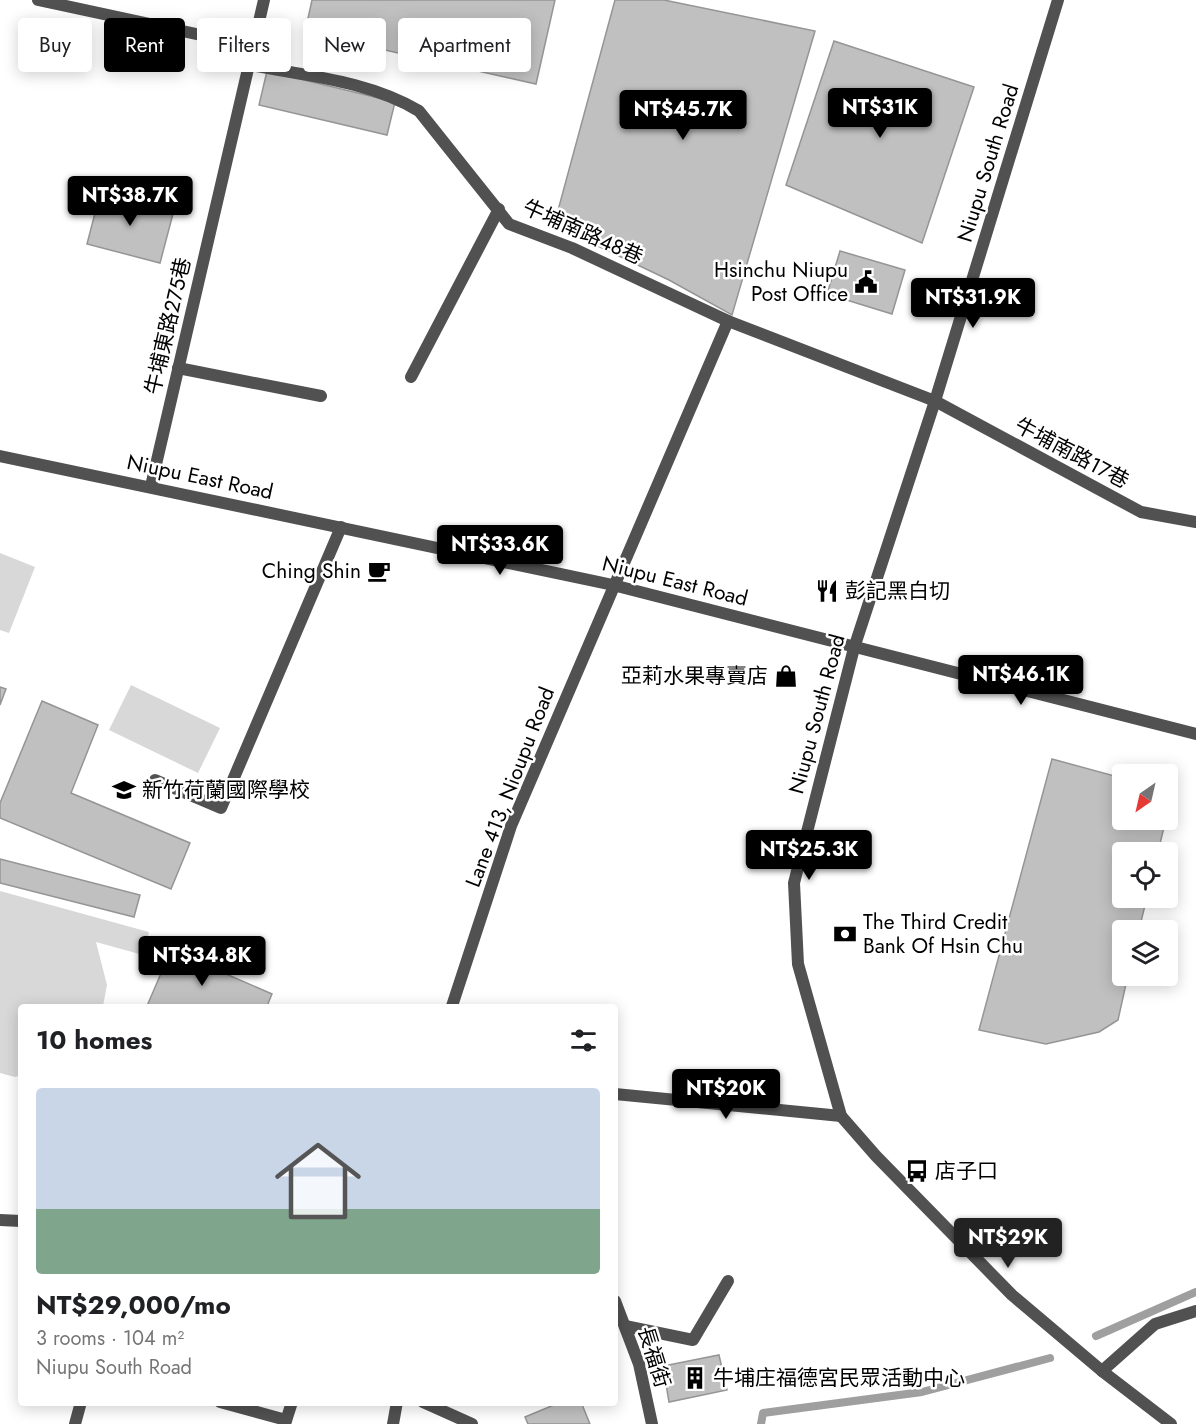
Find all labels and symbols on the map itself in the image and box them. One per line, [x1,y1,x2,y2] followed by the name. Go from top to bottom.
[950,80,1026,246] street label: Niupu South Road
[831,88,929,139] pin: NT$31K
[621,90,745,141] pin: NT$45.7K
[68,176,192,227] pin: NT$38.7K
[518,192,648,272] street label: 牛埔南路48巷
[138,255,198,397] street label: 牛埔東路275巷
[714,255,848,309] place label: Hsinchu Niupu Post Office
[853,269,879,295] public building icon: Hsinchu Niupu Post Office
[911,278,1035,329] pin: NT$31.9K
[1010,410,1134,496] street label: 牛埔南路17巷
[124,447,276,507] street label: Niupu East Road
[438,525,562,576] pin: NT$33.6K
[599,548,751,614] street label: Niupu East Road
[262,556,361,586] place label: Ching Shin
[366,558,392,584] cafe icon: Ching Shin
[845,576,950,606] place label: 彭記黑白切
[814,578,840,604] restaurant icon: 彭記黑白切
[781,631,853,797] street label: Niupu South Road
[959,655,1083,706] pin: NT$46.1K
[621,661,768,691] place label: 亞莉水果專賣店
[773,663,799,689] shop icon: 亞莉水果專賣店
[458,683,562,891] street label: Lane 413, Nioupu Road
[1112,764,1178,830] north arrow
[142,775,310,805] place label: 新竹荷蘭國際學校
[111,777,137,803] school or university icon: 新竹荷蘭國際學校
[747,830,871,881] pin: NT$25.3K
[863,907,1023,961] place label: The Third Credit Bank Of Hsin Chu
[832,921,858,947] bank icon: The Third Credit Bank Of Hsin Chu
[140,936,264,987] pin: NT$34.8K
[677,1069,775,1120] pin: NT$20K
[935,1156,998,1186] place label: 店子口
[904,1158,930,1184] bus stop icon: 店子口
[959,1218,1057,1269] pin: NT$29K
[630,1322,678,1392] street label: 長福街
[713,1363,965,1393] place label: 牛埔庄福德宮民眾活動中心
[682,1365,708,1391] building icon: 牛埔庄福德宮民眾活動中心

